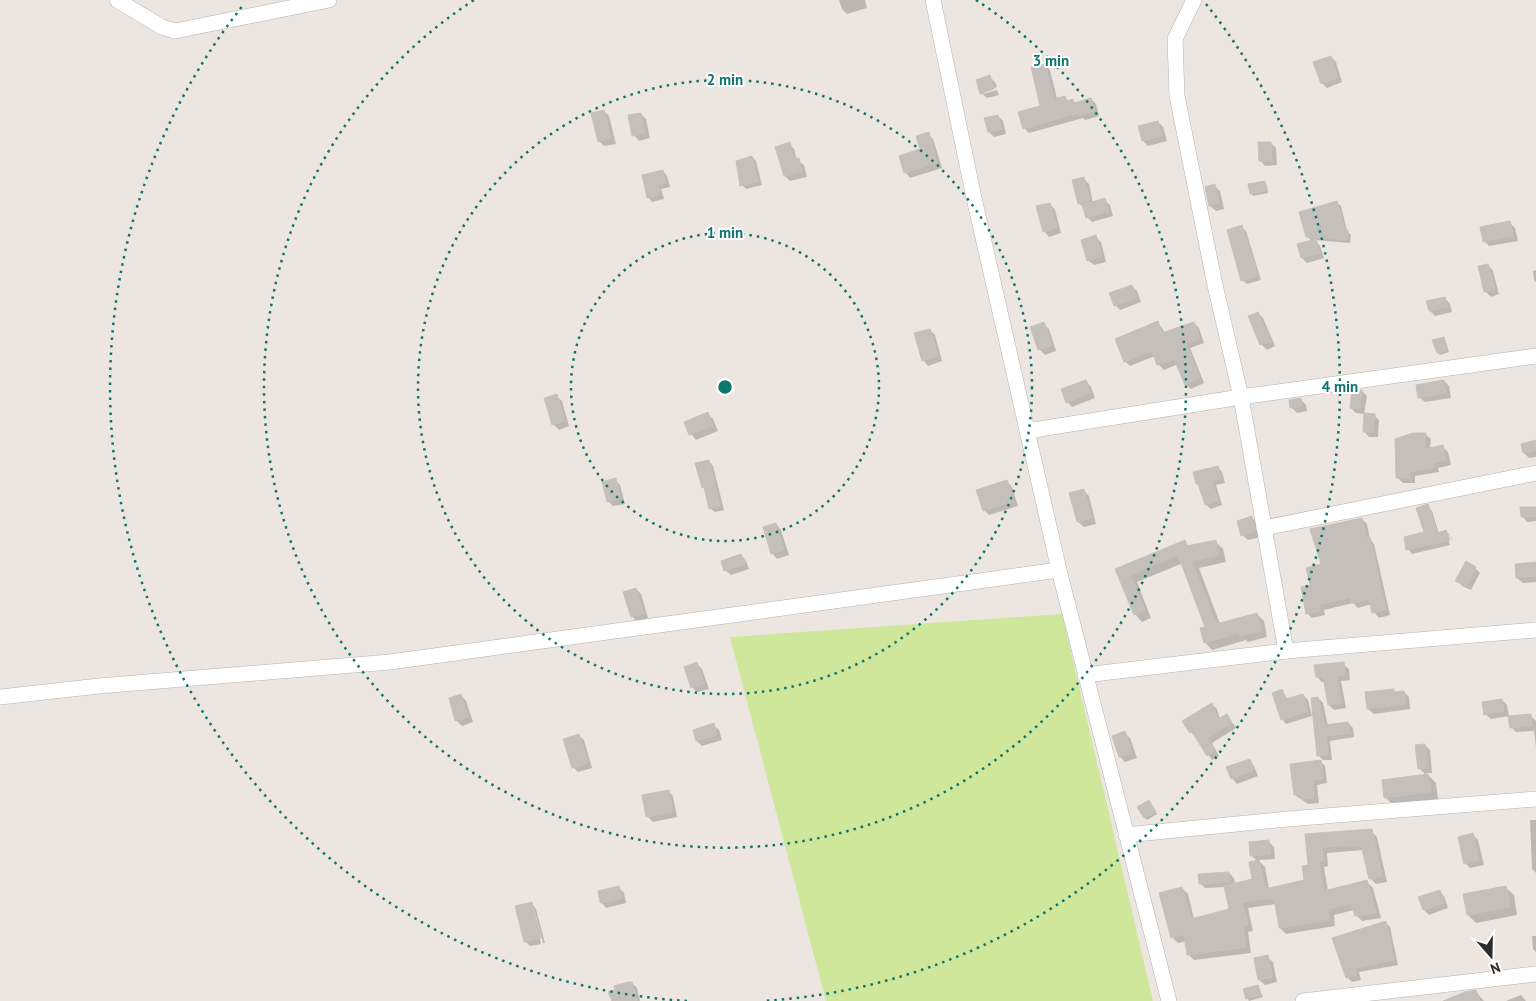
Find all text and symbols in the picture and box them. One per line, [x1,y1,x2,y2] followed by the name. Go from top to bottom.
[1033,51,1069,70] text: 3 min
[707,70,743,89] text: 2 min
[707,223,743,242] text: 1 min
[1322,377,1358,396] text: 4 min
[716,378,734,396] centre of rings
[1466,931,1516,981] north arrow
[1488,958,1503,978] text: N

